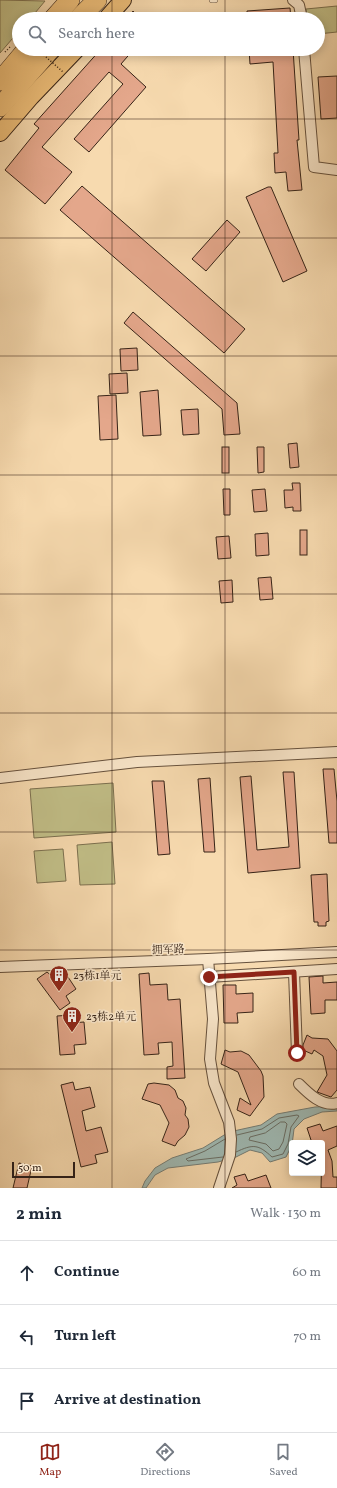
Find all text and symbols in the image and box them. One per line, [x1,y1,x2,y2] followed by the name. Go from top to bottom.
[12,12,325,56] search box
[26,23,48,45] icon: search
[58,24,135,45] text: Search here
[151,942,185,959] street label: 拥军路
[48,964,70,992] building icon: 23栋1单元
[200,968,218,986] route end
[73,969,122,984] place label: 23栋1单元
[61,1005,83,1033] building icon: 23栋2单元
[86,1010,136,1025] place label: 23栋2单元
[288,1044,306,1062] route start
[289,1140,325,1176] map controls
[289,1140,325,1176] button: layers
[12,1160,75,1179] scale bar
[18,1161,42,1176] text: 50 m
[16,1203,62,1226] text: 2 min
[250,1205,321,1223] text: Walk · 130 m
[16,1262,38,1284] icon: ahead
[54,1262,119,1283] text: Continue
[293,1264,321,1282] text: 60 m
[16,1326,38,1348] icon: left
[54,1326,116,1347] text: Turn left
[293,1328,321,1346] text: 70 m
[16,1390,38,1412] icon: arrive
[54,1390,201,1411] text: Arrive at destination
[39,1441,61,1480] tab: Map
[140,1441,191,1480] tab: Directions
[269,1441,298,1480] tab: Saved

